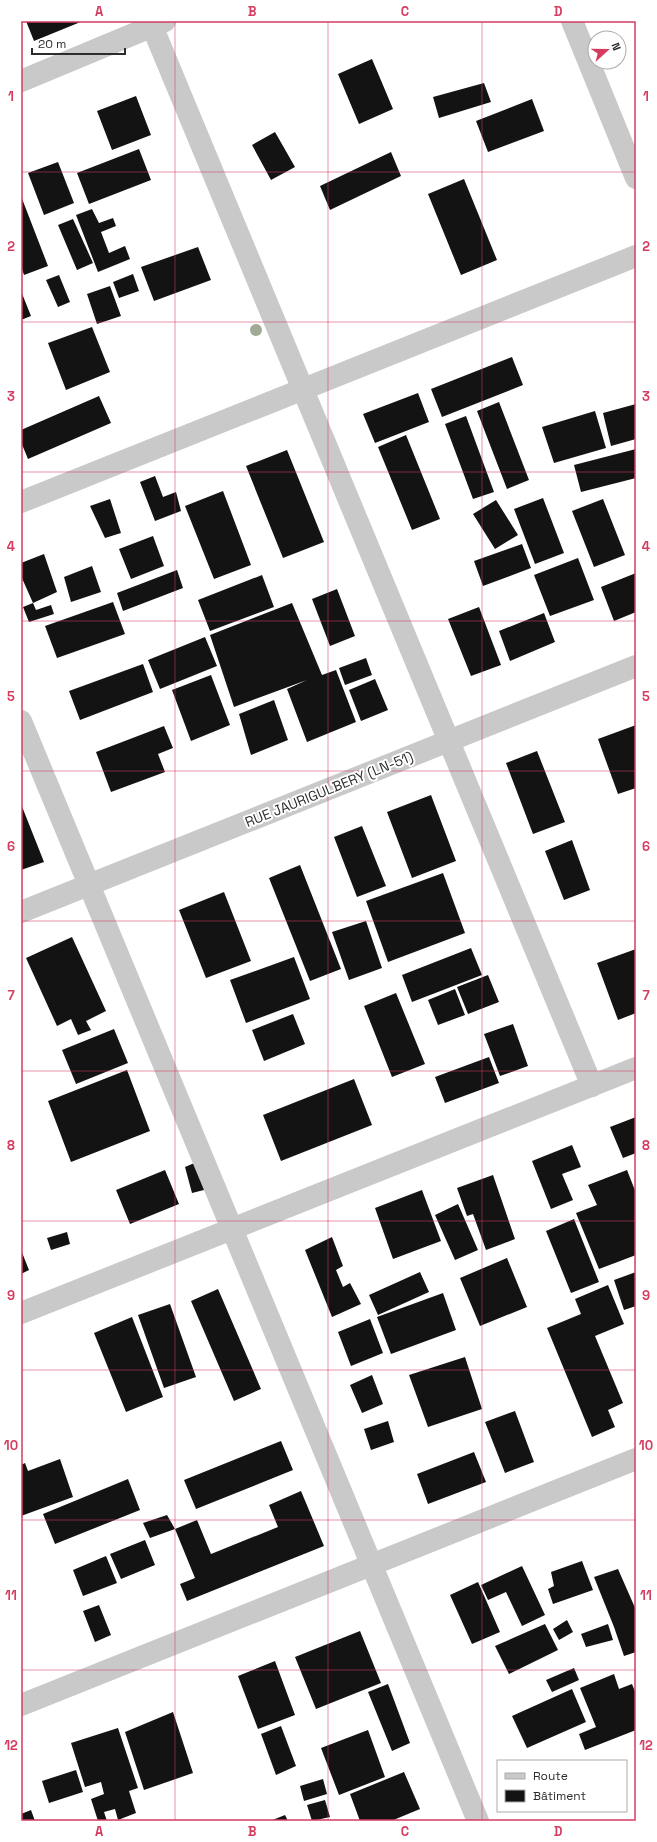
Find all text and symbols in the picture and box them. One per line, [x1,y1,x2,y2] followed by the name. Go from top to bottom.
[95,3,104,20] text: A
[248,3,257,20] text: B
[401,3,409,20] text: C
[554,3,563,20] text: D
[32,30,125,56] scale bar
[587,30,627,70] north arrow
[38,36,66,52] text: 20 m
[608,40,624,52] text: N
[8,88,14,105] text: 1
[643,88,649,105] text: 1
[7,238,15,255] text: 2
[642,238,650,255] text: 2
[7,388,15,405] text: 3
[642,388,650,405] text: 3
[7,538,15,555] text: 4
[642,538,650,555] text: 4
[7,688,15,705] text: 5
[642,688,650,705] text: 5
[242,747,416,831] street label: RUE JAURIGULBERY (LN-51)
[7,838,15,855] text: 6
[642,838,650,855] text: 6
[7,987,15,1004] text: 7
[642,987,650,1004] text: 7
[7,1137,15,1154] text: 8
[642,1137,650,1154] text: 8
[7,1287,15,1304] text: 9
[642,1287,650,1304] text: 9
[4,1437,18,1454] text: 10
[639,1437,653,1454] text: 10
[5,1587,17,1604] text: 11
[640,1587,652,1604] text: 11
[4,1737,18,1754] text: 12
[639,1737,653,1754] text: 12
[497,1760,627,1812] legend
[533,1768,568,1784] text: Route
[533,1788,586,1804] text: Bâtiment
[95,1823,104,1840] text: A
[248,1823,257,1840] text: B
[401,1823,409,1840] text: C
[554,1823,563,1840] text: D

